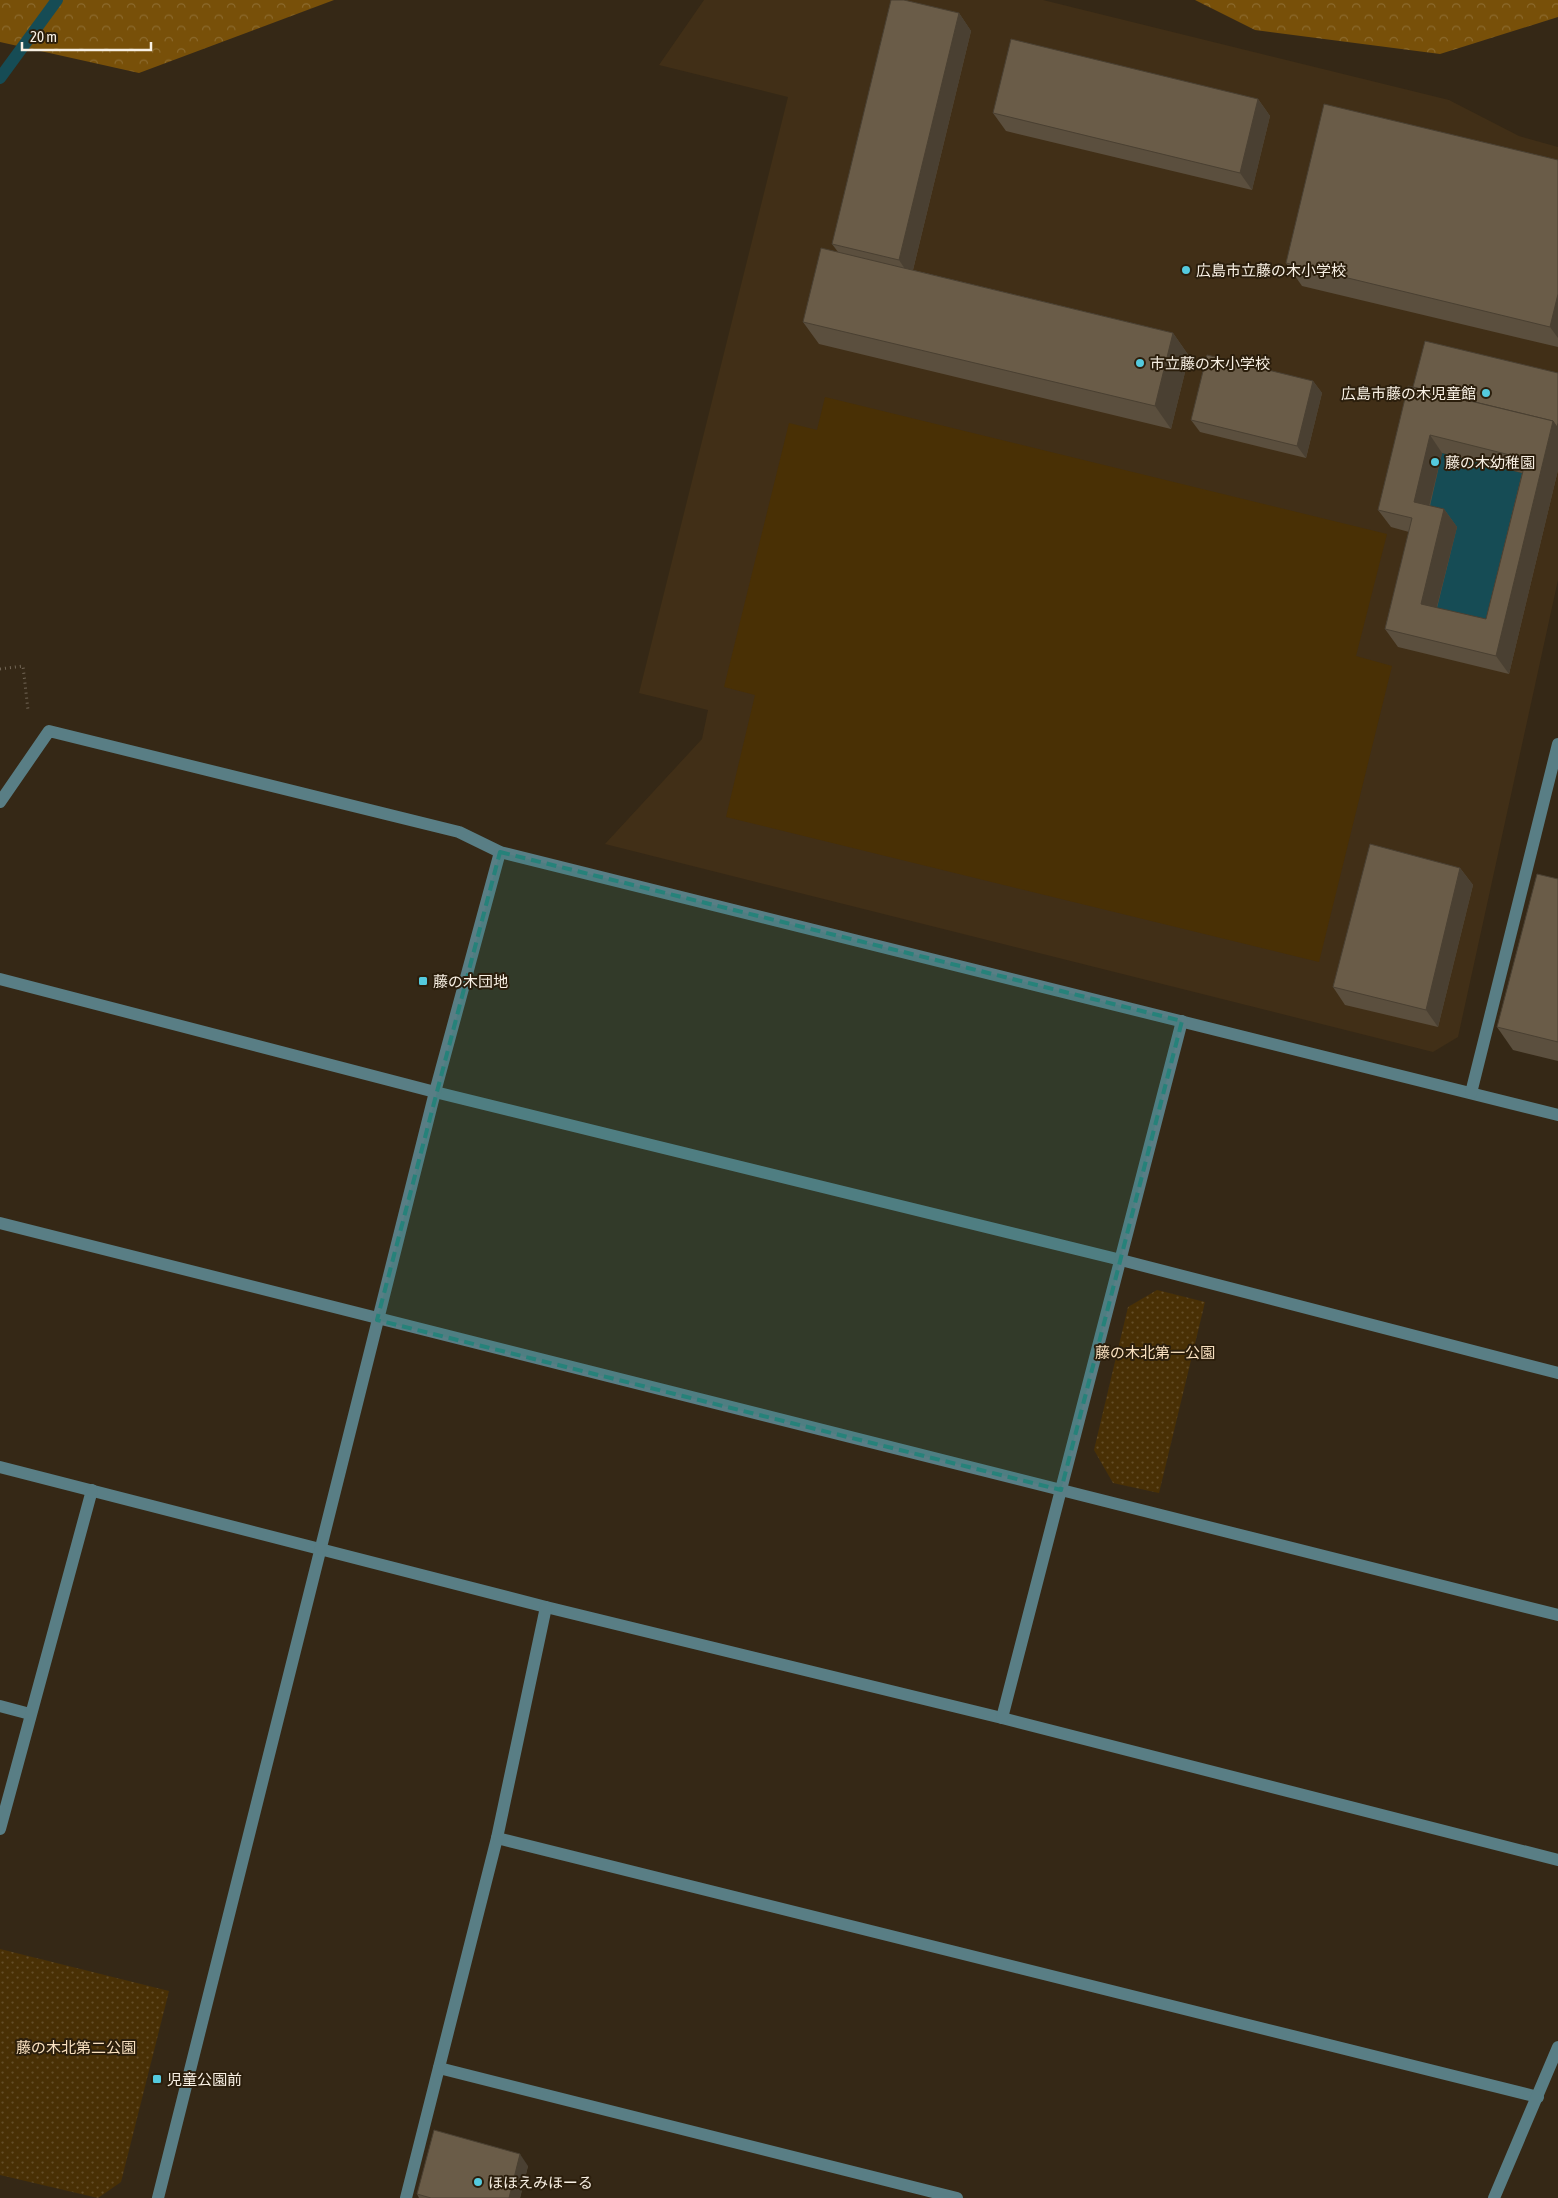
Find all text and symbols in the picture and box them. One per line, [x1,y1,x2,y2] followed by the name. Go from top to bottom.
[22,20,151,52] scale bar
[30,28,57,45] text: 20 m
[1196,262,1346,279] place label: 広島市立藤の木小学校
[1180,264,1192,276] marker: 広島市立藤の木小学校
[1150,355,1270,372] place label: 市立藤の木小学校
[1134,357,1146,369] marker: 市立藤の木小学校
[1341,385,1476,402] place label: 広島市藤の木児童館
[1480,387,1492,399] marker: 広島市藤の木児童館
[1445,454,1535,471] place label: 藤の木幼稚園
[1429,456,1441,468] marker: 藤の木幼稚園
[433,973,508,990] place label: 藤の木団地
[417,975,429,987] marker: 藤の木団地
[1095,1344,1215,1361] park label: 藤の木北第一公園
[16,2039,136,2056] park label: 藤の木北第二公園
[167,2071,242,2088] place label: 児童公園前
[151,2073,163,2085] marker: 児童公園前
[488,2174,593,2191] place label: ほほえみほーる
[472,2176,484,2188] marker: ほほえみほーる

